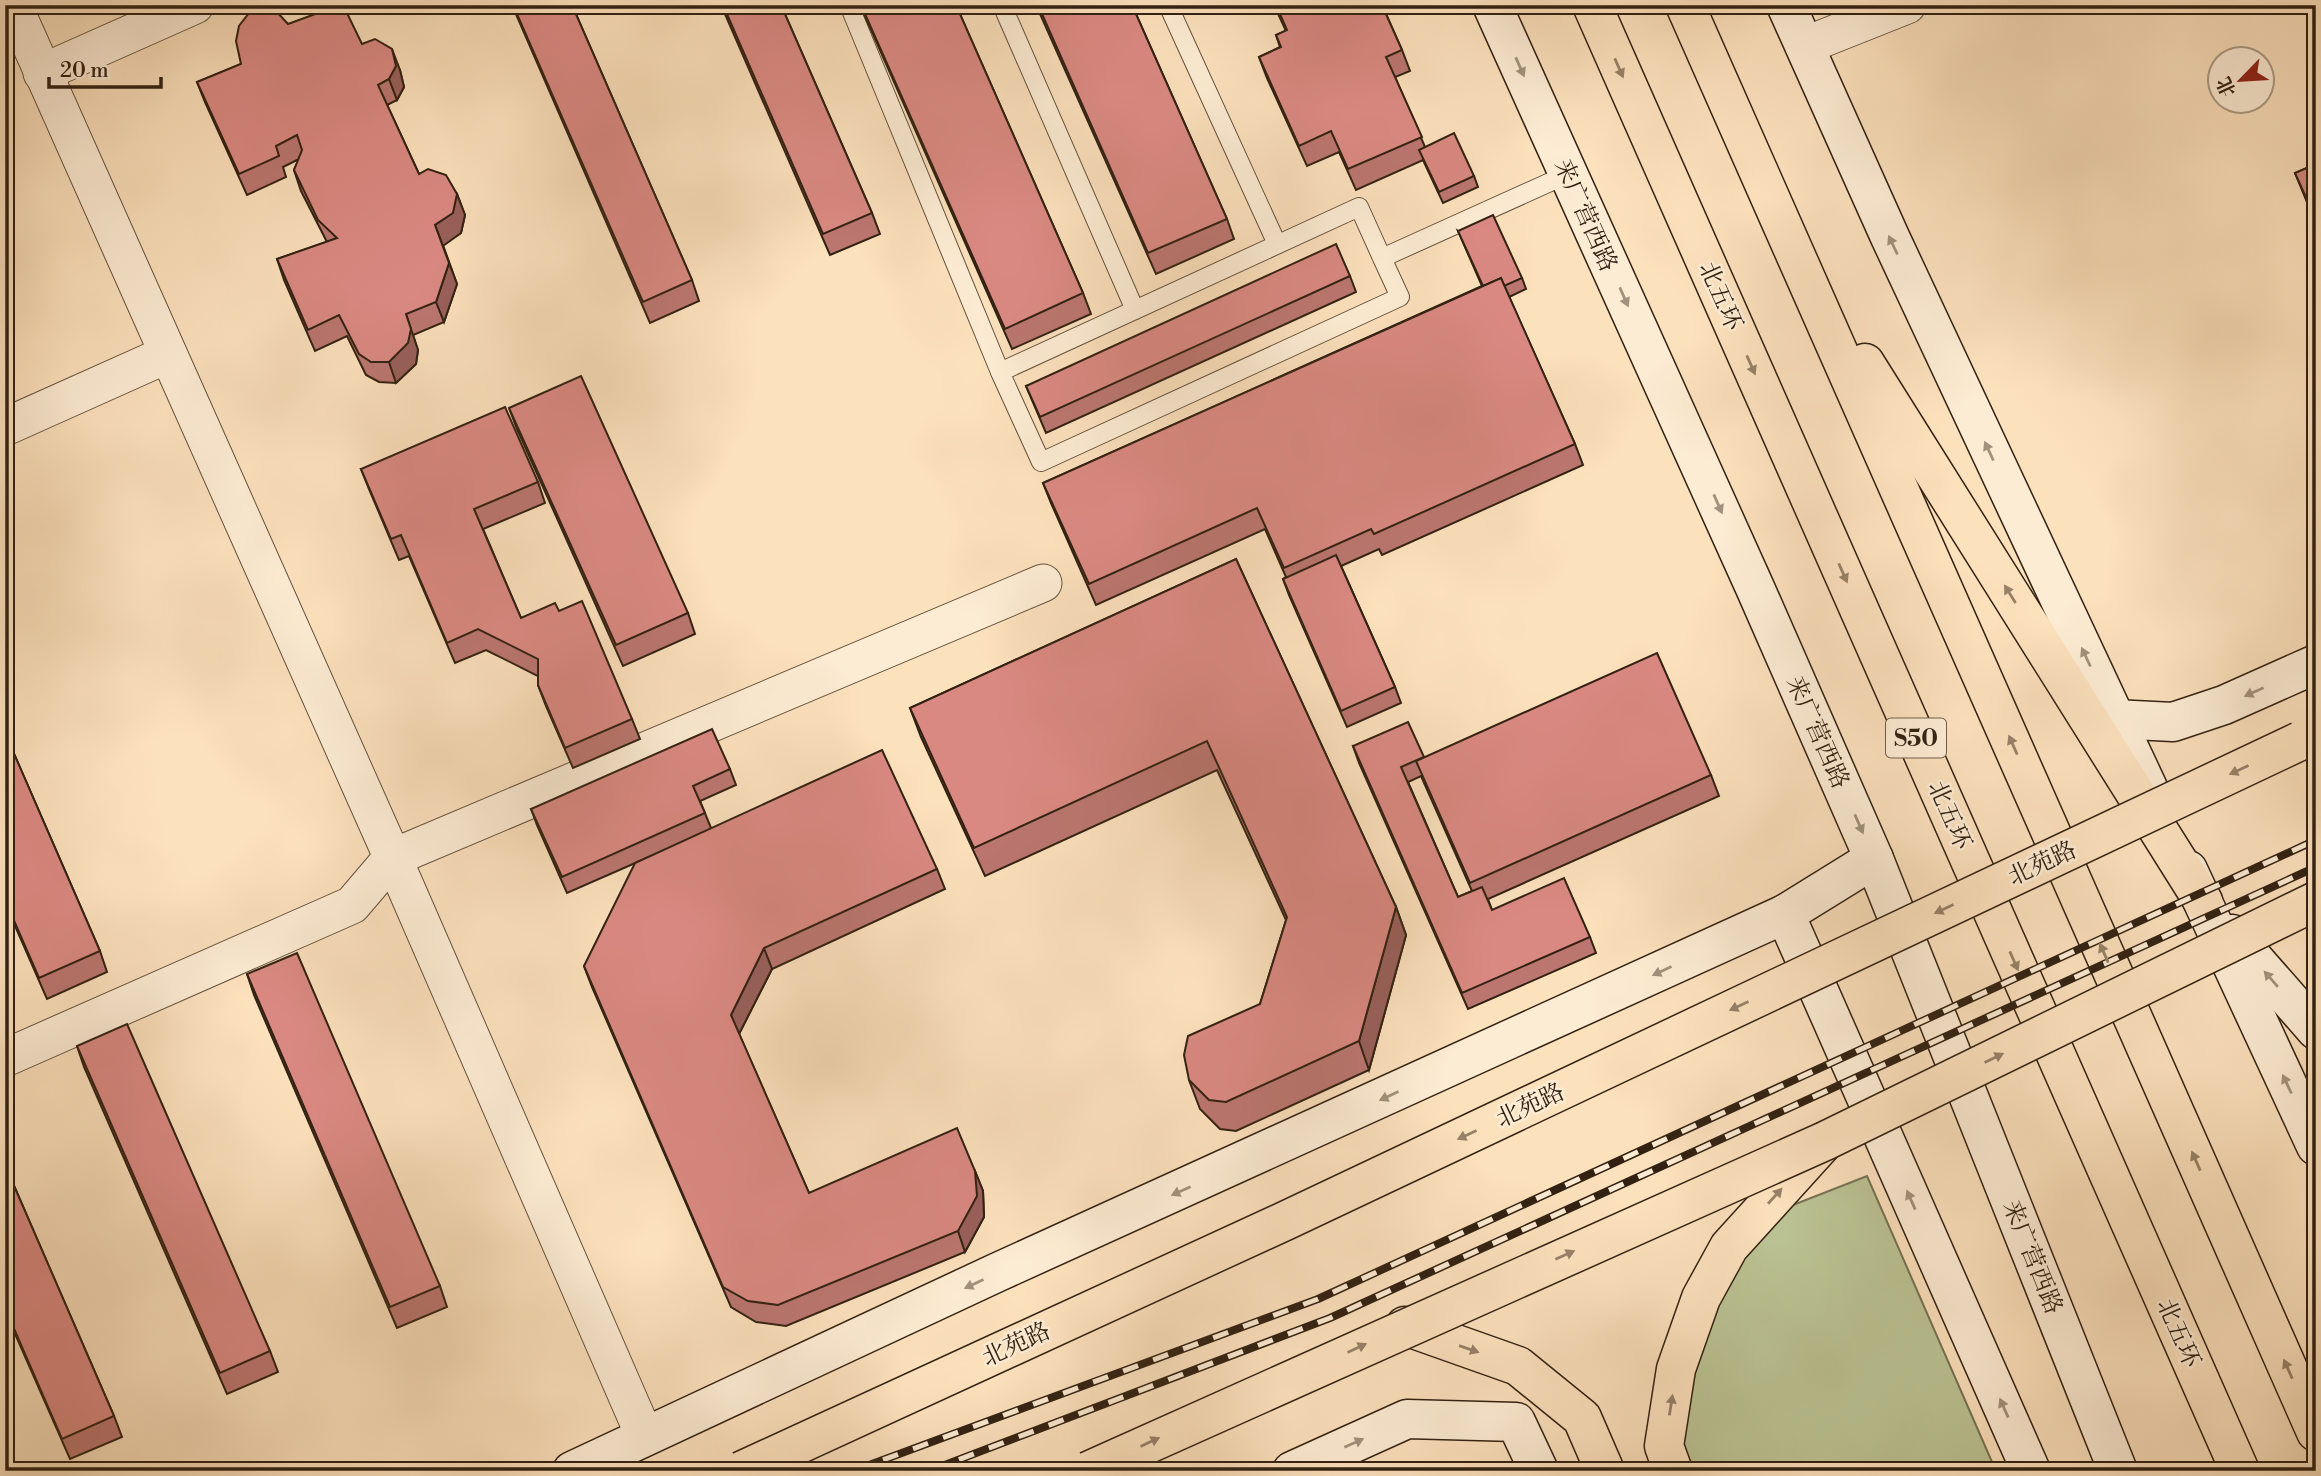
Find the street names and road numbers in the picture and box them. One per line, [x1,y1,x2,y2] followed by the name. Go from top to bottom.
[1547,154,1623,276] street label: 来广营西路
[1692,257,1748,335] street label: 北五环
[1779,671,1855,793] street label: 来广营西路
[1886,718,1946,758] road number: S50
[1921,776,1977,854] street label: 北五环
[2003,835,2081,893] street label: 北苑路
[1491,1077,1569,1135] street label: 北苑路
[1996,1196,2068,1319] street label: 来广营西路
[2150,1294,2206,1372] street label: 北五环
[977,1316,1055,1374] street label: 北苑路

